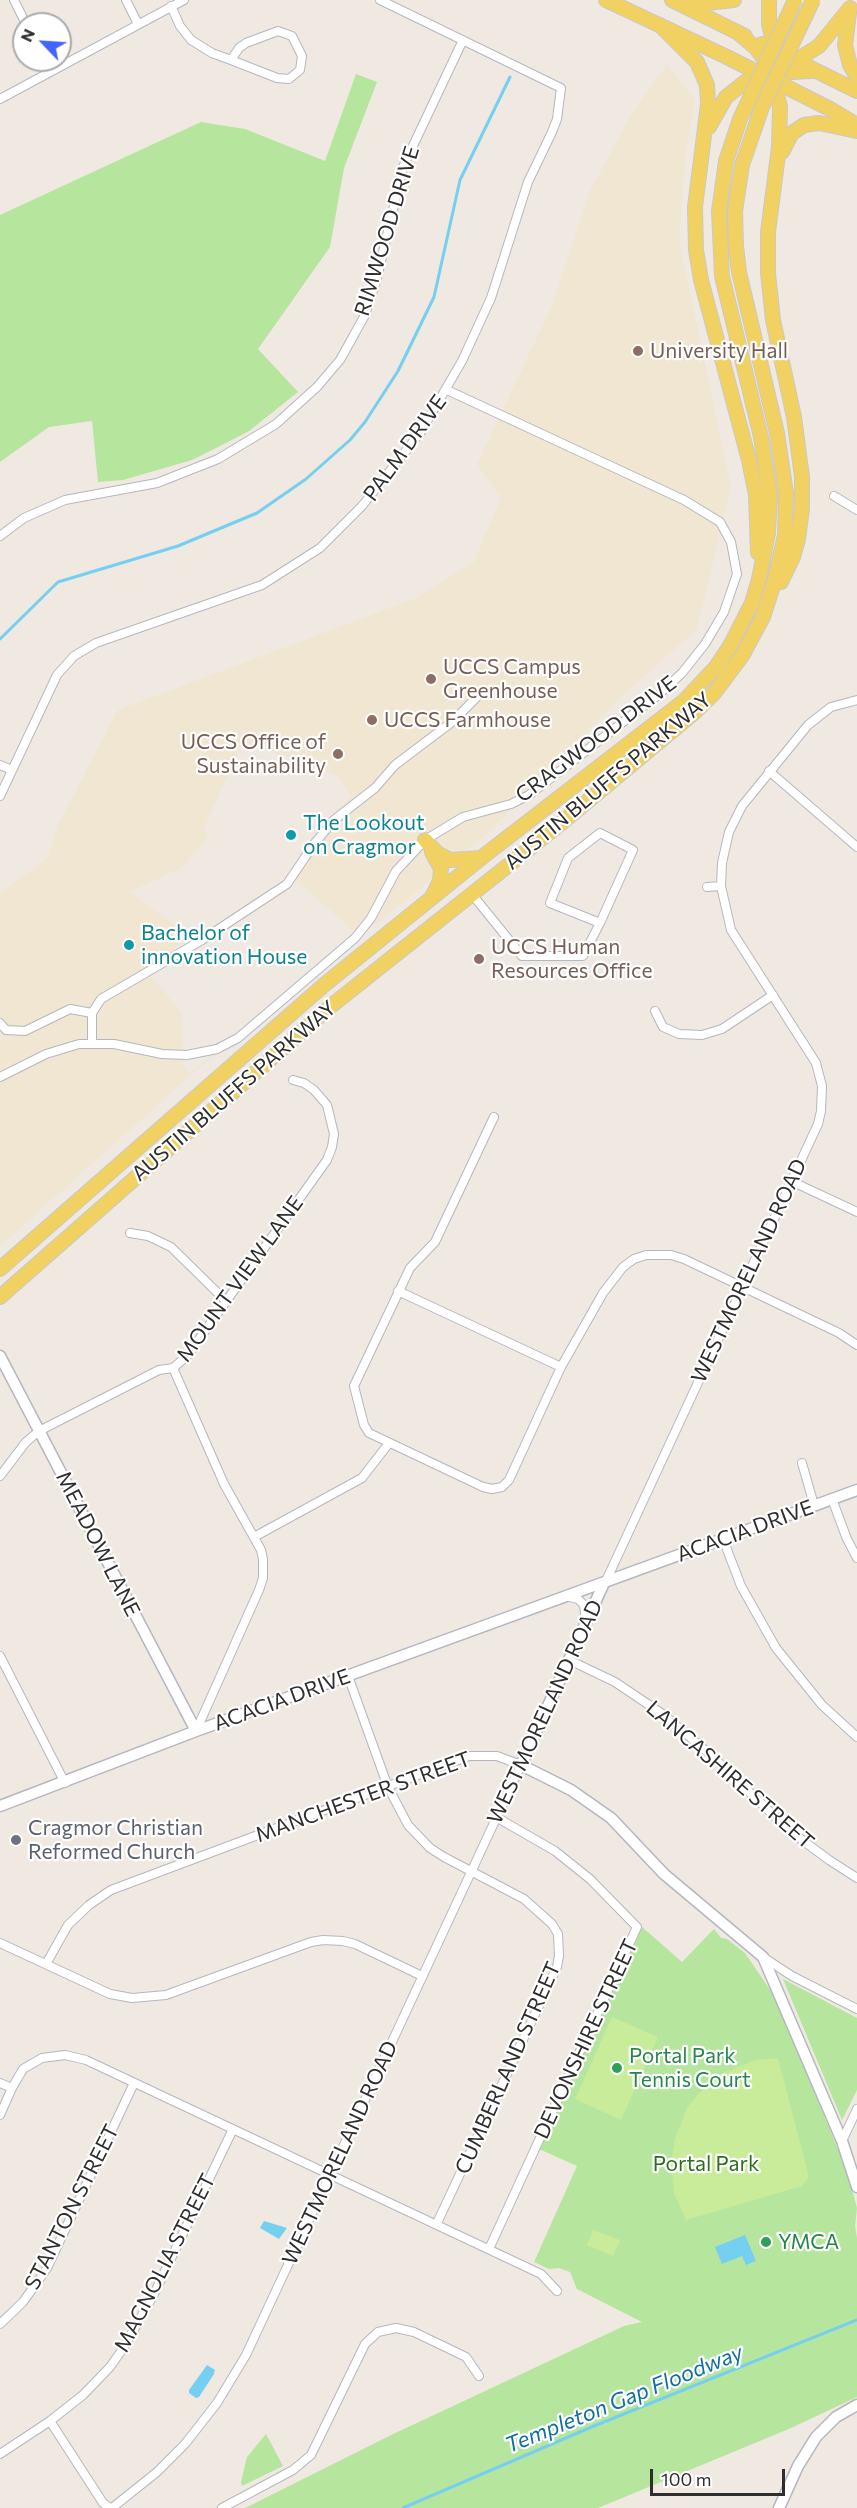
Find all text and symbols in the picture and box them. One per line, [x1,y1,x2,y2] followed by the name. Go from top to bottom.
[12,12,72,72] north arrow
[16,26,38,44] text: N
[349,143,425,319] street label: RIMWOOD DRIVE
[650,338,788,364] place label: University Hall
[631,344,645,358] marker: University Hall
[358,390,452,506] street label: PALM DRIVE
[443,654,581,704] place label: UCCS Campus Greenhouse
[511,670,681,808] street label: CRAGWOOD DRIVE
[424,672,438,686] marker: UCCS Campus Greenhouse
[499,687,717,875] street label: AUSTIN BLUFFS PARKWAY
[384,707,551,733] place label: UCCS Farmhouse
[365,713,379,727] marker: UCCS Farmhouse
[181,729,326,779] place label: UCCS Office of Sustainability
[331,747,345,761] marker: UCCS Office of Sustainability
[303,810,425,860] place label: The Lookout on Cragmor
[284,828,298,842] marker: The Lookout on Cragmor
[141,920,307,970] place label: Bachelor of innovation House
[491,934,652,984] place label: UCCS Human Resources Office
[122,938,136,952] marker: Bachelor of innovation House
[472,952,486,966] marker: UCCS Human Resources Office
[127,995,341,1187] street label: AUSTIN BLUFFS PARKWAY
[686,1155,812,1387] street label: WESTMORELAND ROAD
[171,1191,309,1367] street label: MOUNT VIEW LANE
[51,1467,145,1621] street label: MEADOW LANE
[673,1495,817,1567] street label: ACACIA DRIVE
[482,1596,608,1828] street label: WESTMORELAND ROAD
[210,1664,354,1736] street label: ACACIA DRIVE
[641,1695,819,1855] street label: LANCASHIRE STREET
[252,1746,474,1848] street label: MANCHESTER STREET
[28,1815,203,1865] place label: Cragmor Christian Reformed Church
[9,1833,23,1847] marker: Cragmor Christian Reformed Church
[529,1935,643,2143] street label: DEVONSHIRE STREET
[450,1958,566,2178] street label: CUMBERLAND STREET
[277,2037,403,2269] street label: WESTMORELAND ROAD
[629,2043,751,2093] place label: Portal Park Tennis Court
[610,2061,624,2075] marker: Portal Park Tennis Court
[20,2120,124,2294] street label: STANTON STREET
[653,2151,759,2177] park label: Portal Park
[109,2170,221,2356] street label: MAGNOLIA STREET
[778,2229,839,2255] place label: YMCA
[759,2235,773,2249] marker: YMCA
[501,2339,747,2459] water label: Templeton Gap Floodway
[653,2457,788,2495] scale bar
[661,2468,711,2490] text: 100 m

